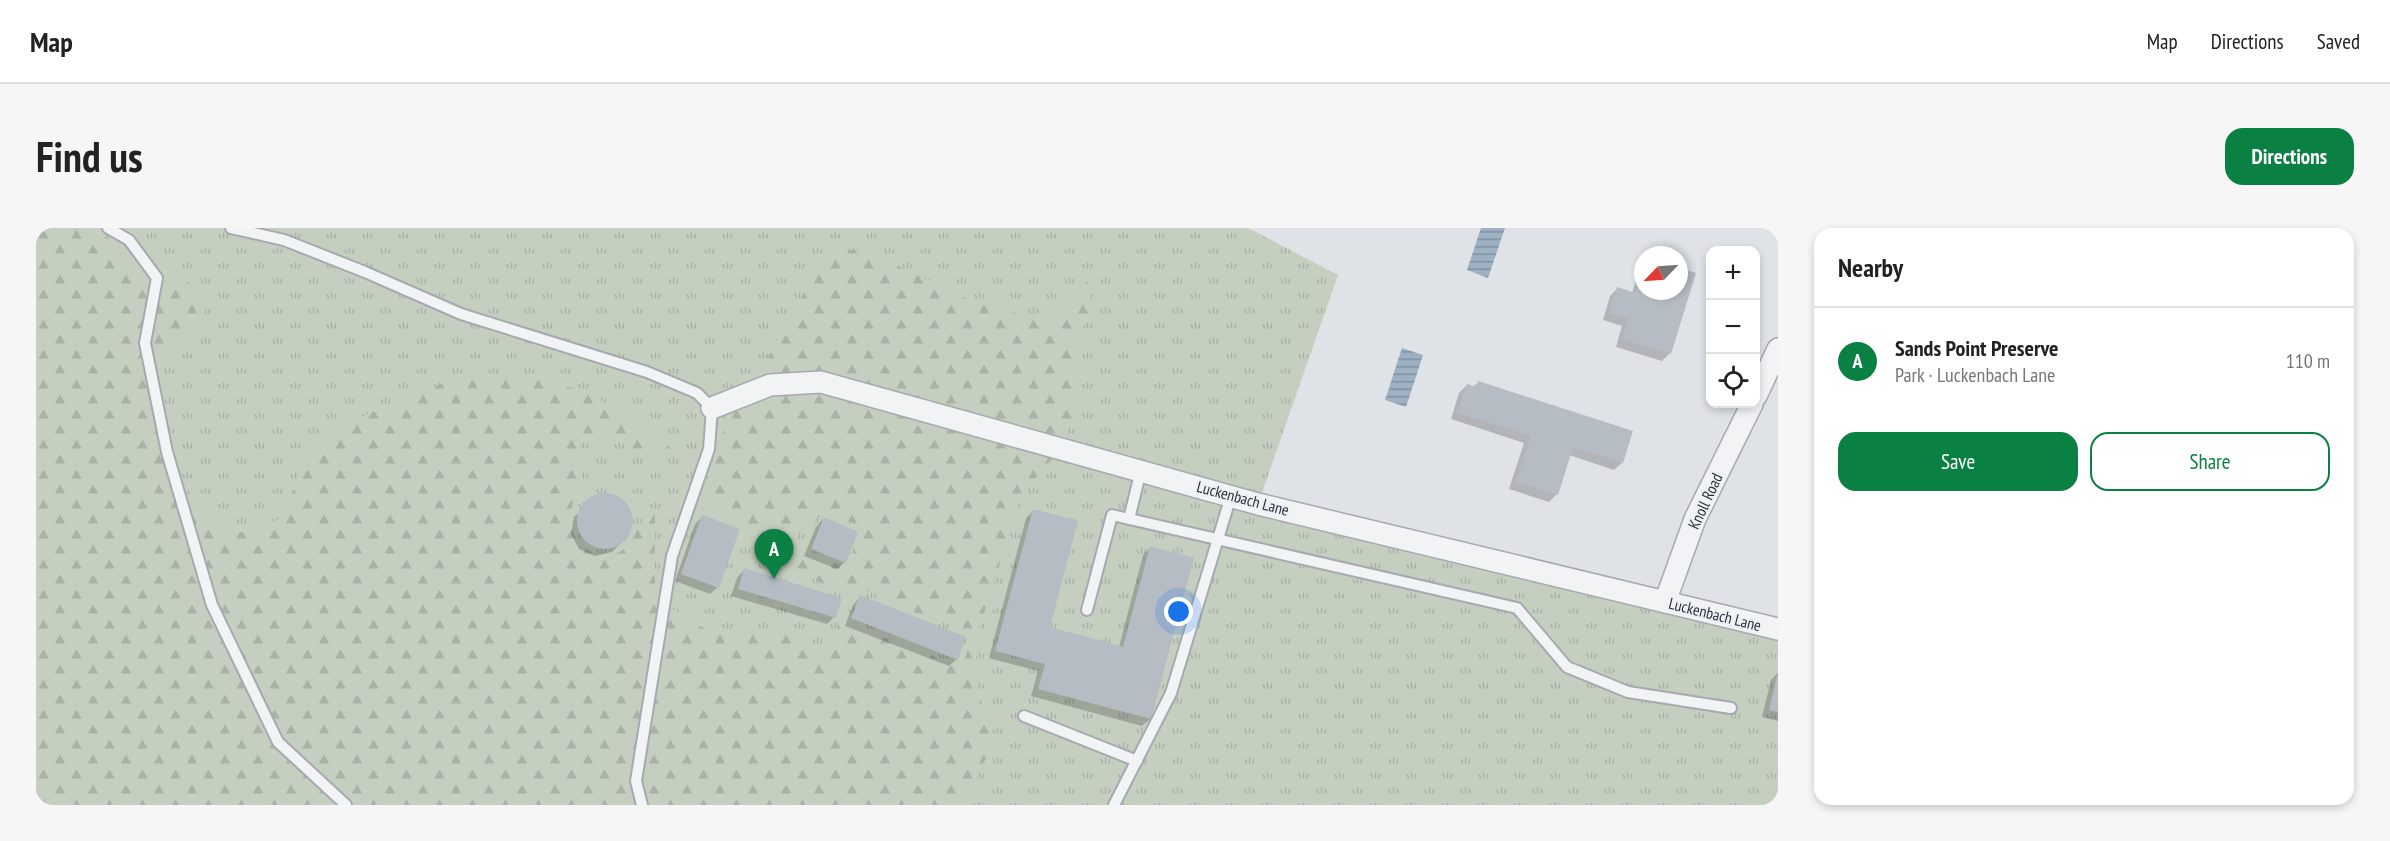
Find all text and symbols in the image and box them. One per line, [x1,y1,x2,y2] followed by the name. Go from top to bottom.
[30,23,73,60] text: Map
[2147,28,2178,55] text: Map
[2211,28,2284,55] text: Directions
[2317,28,2360,55] text: Saved
[2225,128,2354,185] button: Directions
[36,129,143,184] text: Find us
[1634,246,1688,300] north arrow
[1706,246,1760,408] map controls
[1706,246,1760,300] button: +
[1838,251,1903,284] text: Nearby
[1706,300,1760,354] button: −
[1895,334,2058,362] text: Sands Point Preserve
[1852,348,1863,374] text: A
[2286,348,2330,374] text: 110 m
[1706,354,1760,408] button: locate
[1895,362,2055,388] text: Park · Luckenbach Lane
[1838,432,2078,491] button: Save
[2090,432,2330,491] button: Share
[1683,470,1727,532] street label: Knoll Road
[1195,476,1291,520] street label: Luckenbach Lane
[754,530,794,579] pin: A
[1667,593,1763,635] street label: Luckenbach Lane
[1164,597,1193,626] your location

